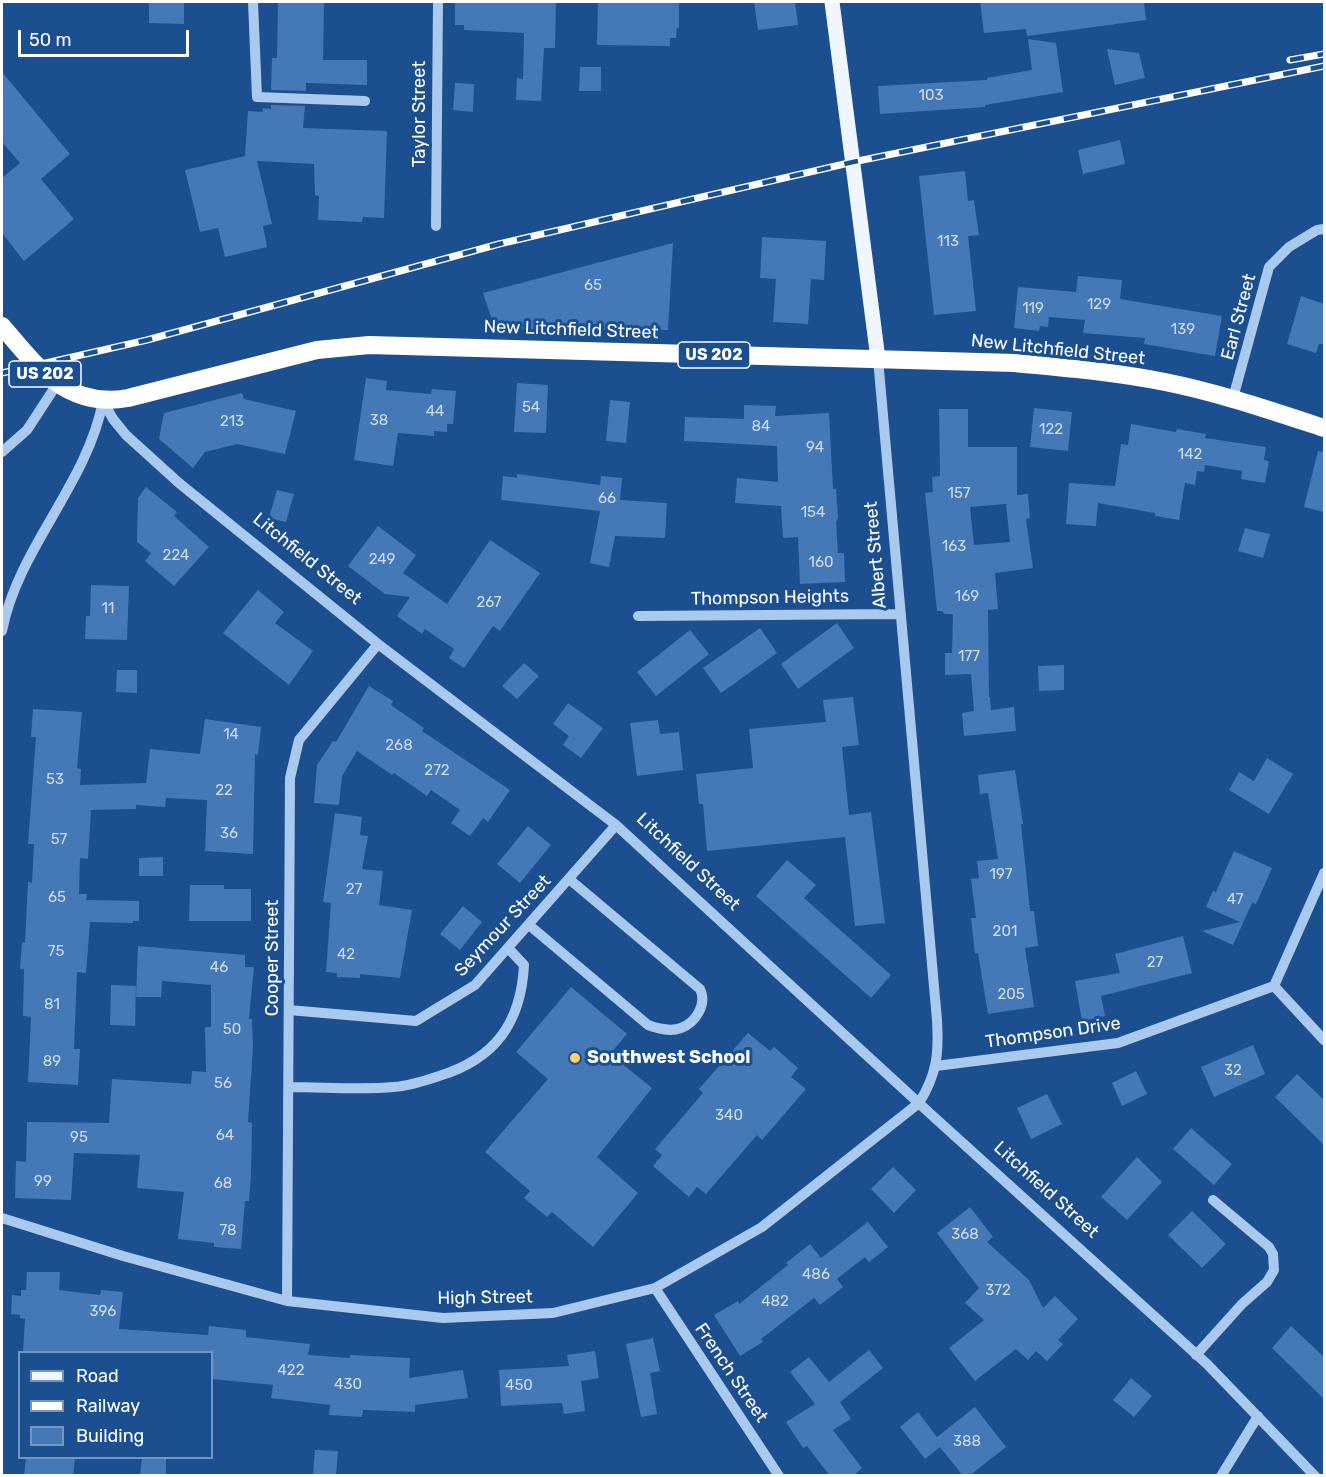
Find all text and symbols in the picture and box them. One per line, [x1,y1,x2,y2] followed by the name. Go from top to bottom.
[21,18,192,56] scale bar
[29,29,72,51] text: 50 m
[409,61,431,167] street label: Taylor Street
[919,87,943,105] house number: 103
[937,233,959,251] house number: 113
[1217,271,1261,363] street label: Earl Street
[584,277,602,295] house number: 65
[1087,296,1111,314] house number: 129
[1022,300,1044,318] house number: 119
[483,316,659,344] street label: New Litchfield Street
[1171,321,1195,339] house number: 139
[970,330,1146,370] street label: New Litchfield Street
[678,342,750,368] road number: US 202
[9,361,81,387] road number: US 202
[522,399,540,417] house number: 54
[426,403,444,421] house number: 44
[370,412,388,430] house number: 38
[220,413,244,431] house number: 213
[752,418,770,436] house number: 84
[1039,421,1063,439] house number: 122
[806,439,824,457] house number: 94
[1178,446,1202,464] house number: 142
[947,485,971,503] house number: 157
[598,490,616,508] house number: 66
[861,500,891,610] street label: Albert Street
[801,504,825,522] house number: 154
[248,509,366,609] street label: Litchfield Street
[942,538,966,556] house number: 163
[163,547,189,565] house number: 224
[369,551,395,569] house number: 249
[809,554,833,572] house number: 160
[691,586,849,610] street label: Thompson Heights
[955,588,979,606] house number: 169
[476,594,502,612] house number: 267
[102,600,114,618] house number: 11
[958,648,980,666] house number: 177
[223,726,239,744] house number: 14
[385,737,413,755] house number: 268
[424,762,450,780] house number: 272
[46,771,64,789] house number: 53
[215,782,233,800] house number: 22
[632,808,744,916] street label: Litchfield Street
[220,825,238,843] house number: 36
[51,831,67,849] house number: 57
[989,866,1013,884] house number: 197
[450,871,556,981] street label: Seymour Street
[346,881,362,899] house number: 27
[48,889,66,907] house number: 65
[1227,891,1243,909] house number: 47
[262,900,284,1016] street label: Cooper Street
[993,923,1017,941] house number: 201
[48,943,64,961] house number: 75
[337,946,355,964] house number: 42
[1147,954,1163,972] house number: 27
[210,959,228,977] house number: 46
[997,986,1025,1004] house number: 205
[44,996,60,1014] house number: 81
[984,1013,1122,1053] street label: Thompson Drive
[223,1021,241,1039] house number: 50
[587,1047,750,1069] place label: Southwest School
[568,1051,582,1065] marker: Southwest School
[43,1053,61,1071] house number: 89
[1224,1062,1242,1080] house number: 32
[214,1075,232,1093] house number: 56
[715,1107,743,1125] house number: 340
[216,1127,234,1145] house number: 64
[70,1129,88,1147] house number: 95
[989,1137,1103,1243] street label: Litchfield Street
[34,1173,52,1191] house number: 99
[214,1175,232,1193] house number: 68
[219,1222,237,1240] house number: 78
[951,1226,979,1244] house number: 368
[802,1266,830,1284] house number: 486
[985,1282,1011,1300] house number: 372
[437,1286,533,1310] street label: High Street
[761,1293,789,1311] house number: 482
[90,1303,116,1321] house number: 396
[690,1319,772,1427] street label: French Street
[18,1351,213,1459] legend
[278,1362,304,1380] house number: 422
[76,1365,119,1387] text: Road
[334,1376,362,1394] house number: 430
[505,1377,533,1395] house number: 450
[76,1395,140,1417] text: Railway
[76,1425,144,1447] text: Building
[953,1433,981,1451] house number: 388

